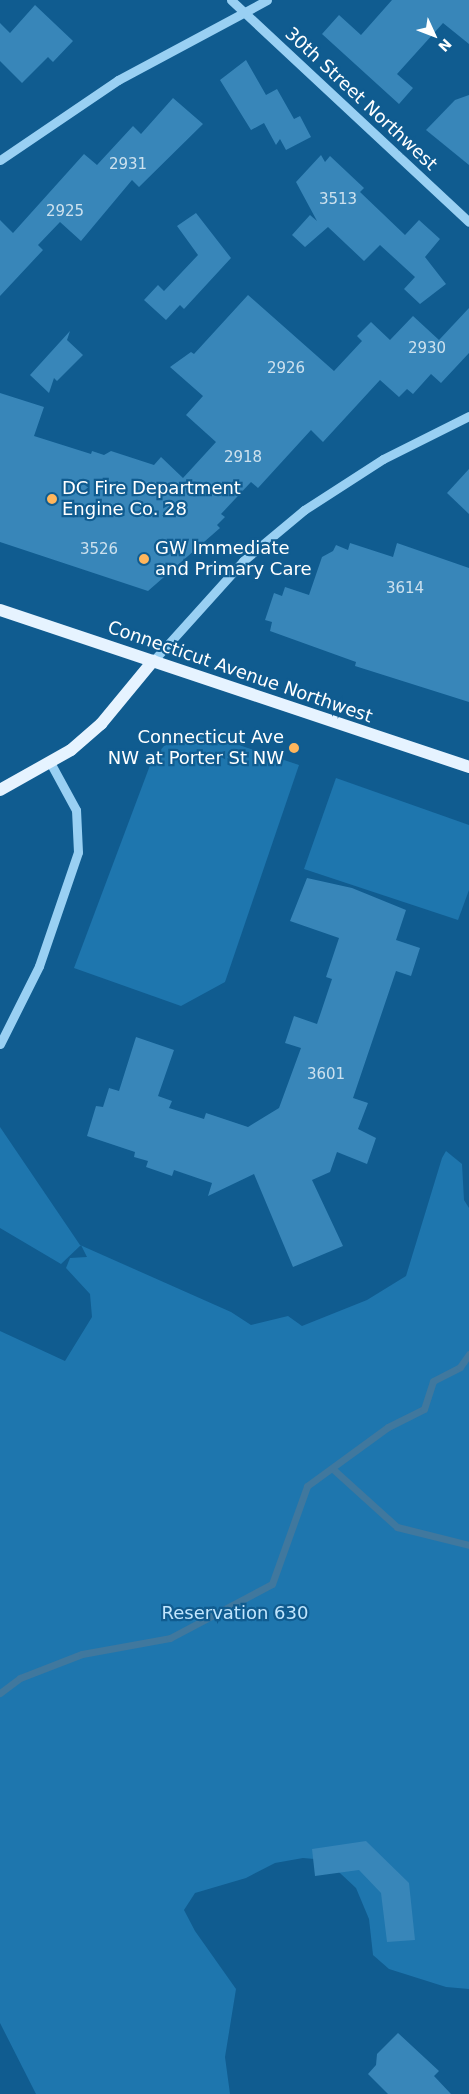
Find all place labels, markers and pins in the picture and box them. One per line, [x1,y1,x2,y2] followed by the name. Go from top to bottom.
[62,478,241,520] place label: DC Fire Department Engine Co. 28
[46,493,58,505] marker: DC Fire Department Engine Co. 28
[155,538,312,580] place label: GW Immediate and Primary Care
[137,552,151,566] marker: GW Immediate and Primary Care
[108,727,284,770] place label: Connecticut Ave NW at Porter St NW
[288,742,300,754] marker: Connecticut Ave NW at Porter St NW

